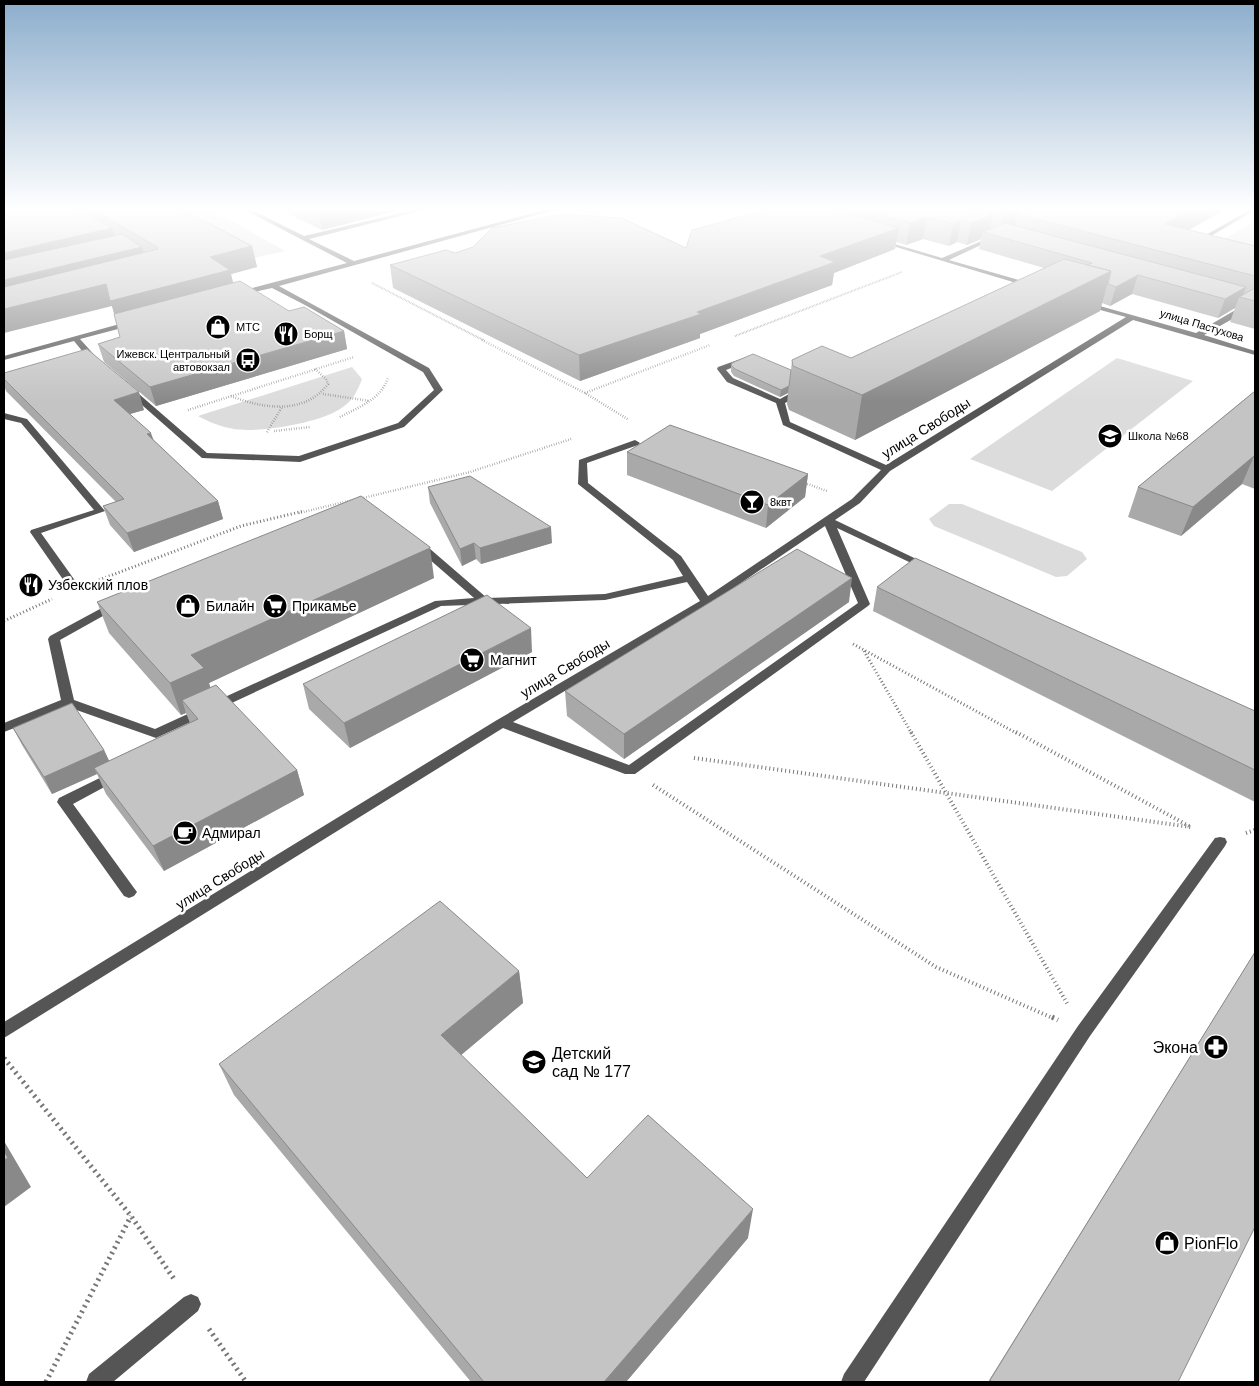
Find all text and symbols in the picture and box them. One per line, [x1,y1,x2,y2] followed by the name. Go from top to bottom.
[1159,307,1246,344] street label: улица Пастухова
[205,314,231,340] shop icon: МТС
[236,321,260,333] place label: МТС
[273,321,299,347] restaurant icon: Борщ
[304,328,333,340] place label: Борщ
[235,347,261,373] bus stop icon: Ижевск. Центральный автовокзал
[117,348,230,373] place label: Ижевск. Центральный автовокзал
[879,394,973,462] street label: улица Свободы
[1097,423,1123,449] school or university icon: Школа №68
[1128,430,1189,442] place label: Школа №68
[739,489,765,515] bar icon: 8квт
[770,496,792,508] place label: 8квт
[18,572,44,598] restaurant icon: Узбекский плов
[48,577,148,593] place label: Узбекский плов
[175,593,201,619] shop icon: Билайн
[262,593,288,619] supermarket icon: Прикамье
[206,598,255,614] place label: Билайн
[292,598,357,614] place label: Прикамье
[517,635,613,701] street label: улица Свободы
[459,647,485,673] supermarket icon: Магнит
[490,652,537,668] place label: Магнит
[172,820,198,846] cafe icon: Адмирал
[202,825,261,841] place label: Адмирал
[173,845,267,913] street label: улица Свободы
[1203,1034,1229,1060] pharmacy icon: Экона
[1153,1039,1198,1056] place label: Экона
[552,1045,631,1080] place label: Детский сад № 177
[521,1049,547,1075] school or university icon: Детский сад № 177
[1154,1230,1180,1256] shop icon: PionFlo
[1184,1235,1238,1252] place label: PionFlo

